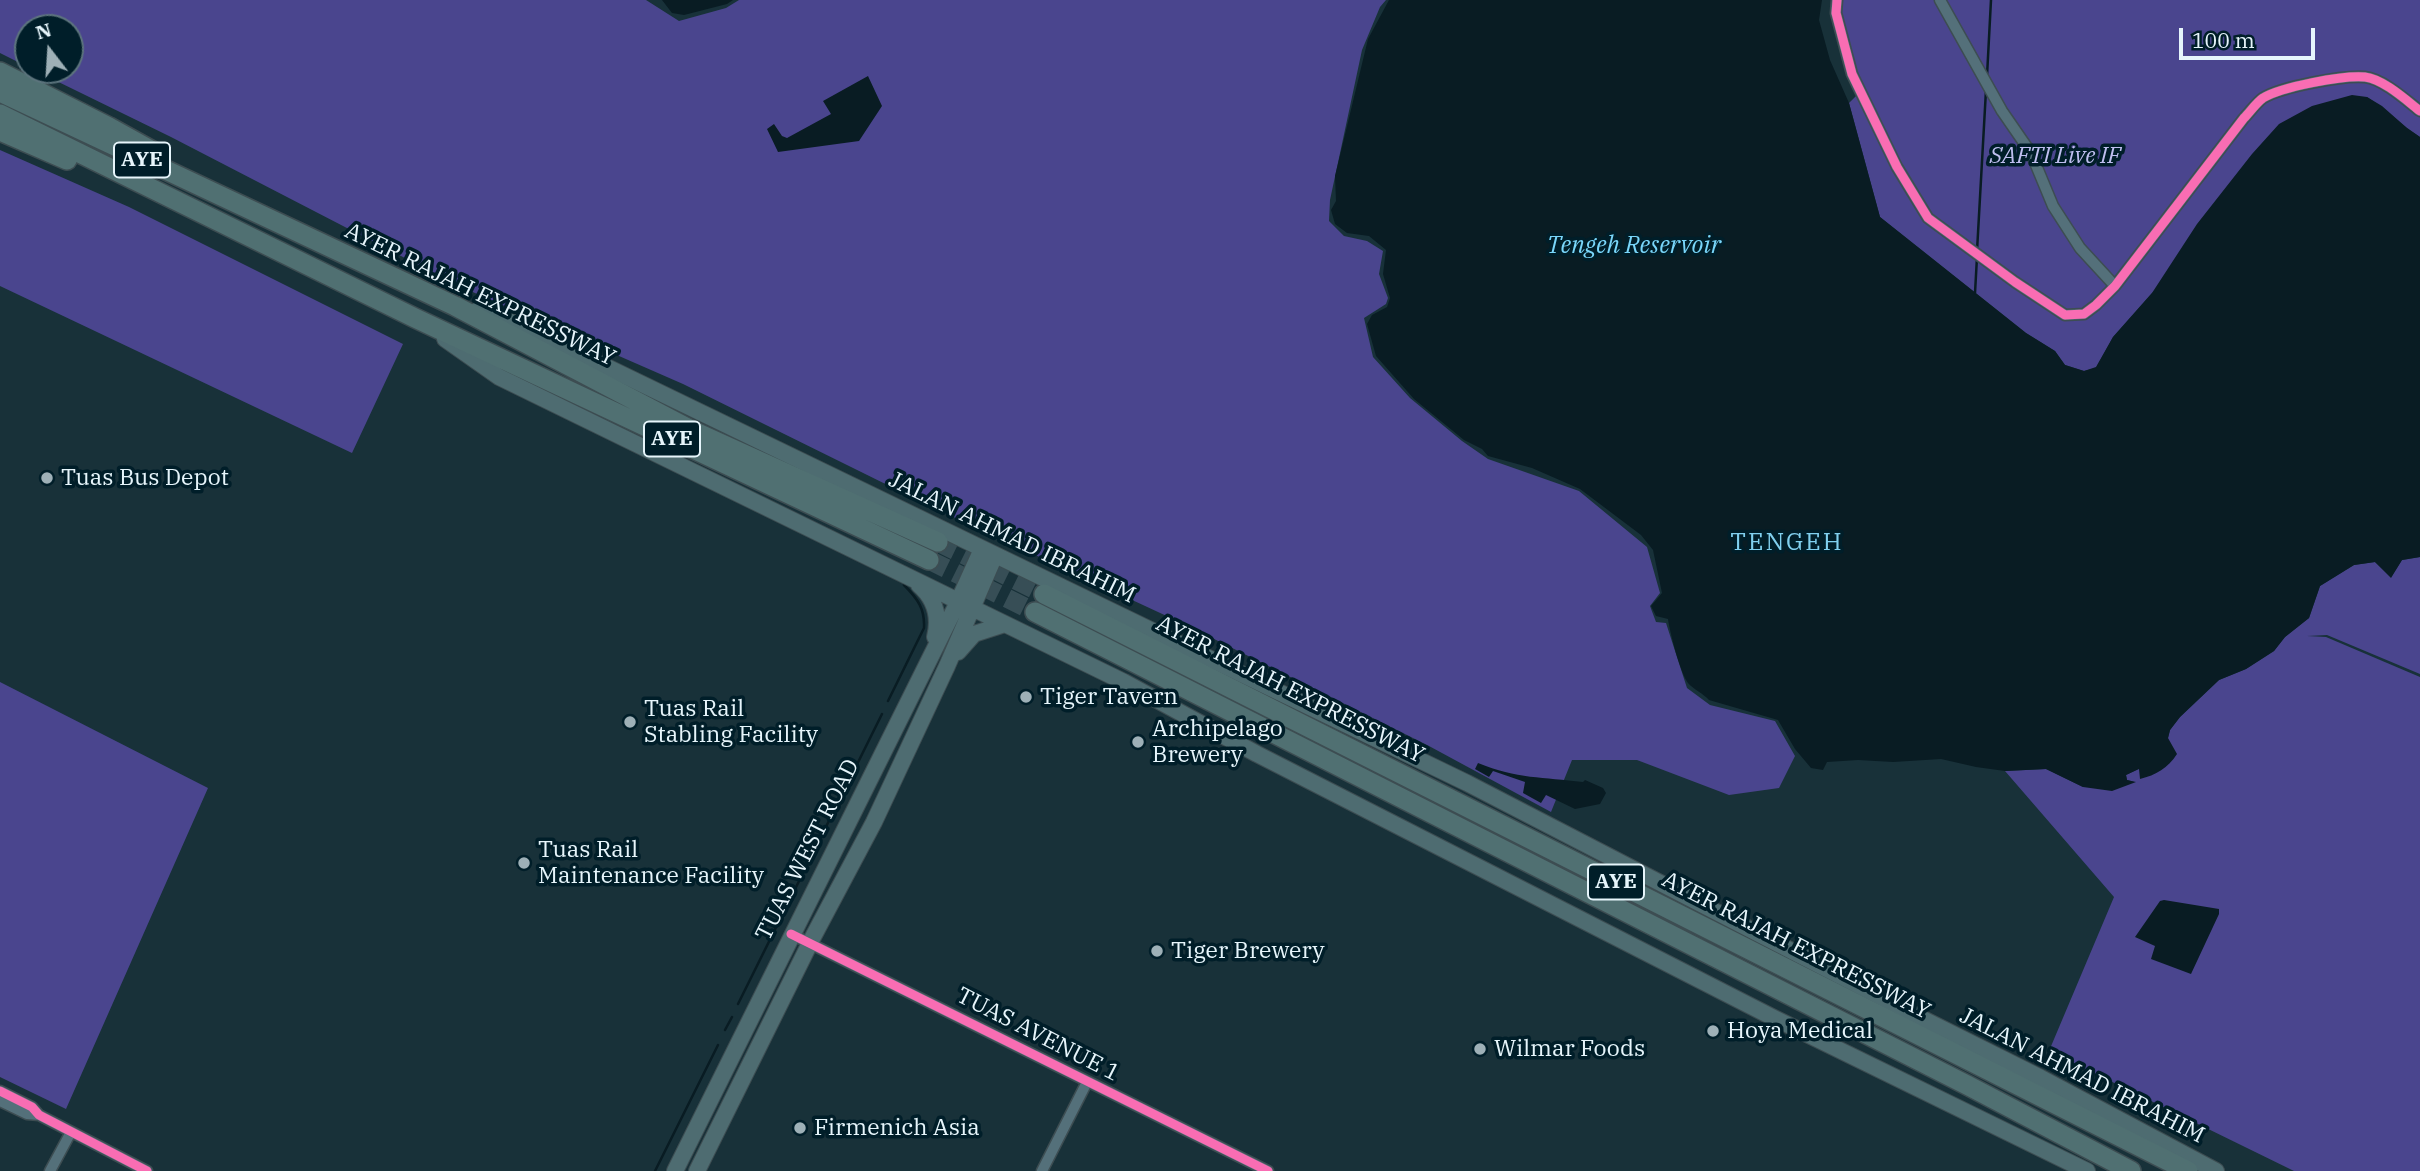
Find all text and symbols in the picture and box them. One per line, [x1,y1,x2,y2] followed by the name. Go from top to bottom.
[14,14,84,84] north arrow
[2182,14,2318,58] scale bar
[33,17,54,45] text: N
[2192,26,2255,54] text: 100 m
[114,142,170,178] road number: AYE
[1989,142,2121,170] park label: SAFTI Live IF
[340,217,620,373] street label: AYER RAJAH EXPRESSWAY
[1547,232,1721,260] water label: Tengeh Reservoir
[644,422,700,457] road number: AYE
[61,464,229,492] place label: Tuas Bus Depot
[884,466,1140,610] street label: JALAN AHMAD IBRAHIM
[39,470,55,486] marker: Tuas Bus Depot
[1731,529,1843,557] district label: TENGEH
[1151,610,1429,770] street label: AYER RAJAH EXPRESSWAY
[1040,683,1178,711] place label: Tiger Tavern
[1018,689,1034,705] marker: Tiger Tavern
[644,695,818,749] place label: Tuas Rail Stabling Facility
[622,714,638,730] marker: Tuas Rail Stabling Facility
[1152,715,1283,769] place label: Archipelago Brewery
[1130,734,1146,750] marker: Archipelago Brewery
[750,755,866,945] street label: TUAS WEST ROAD
[538,836,764,890] place label: Tuas Rail Maintenance Facility
[516,855,532,871] marker: Tuas Rail Maintenance Facility
[1588,864,1644,900] road number: AYE
[1657,866,1935,1026] street label: AYER RAJAH EXPRESSWAY
[1171,937,1325,965] place label: Tiger Brewery
[1149,943,1165,959] marker: Tiger Brewery
[952,982,1124,1088] street label: TUAS AVENUE 1
[1955,1002,2209,1150] street label: JALAN AHMAD IBRAHIM
[1727,1017,1873,1045] place label: Hoya Medical
[1705,1023,1721,1039] marker: Hoya Medical
[1494,1035,1645,1063] place label: Wilmar Foods
[1472,1041,1488,1057] marker: Wilmar Foods
[814,1114,980,1142] place label: Firmenich Asia
[792,1120,808,1136] marker: Firmenich Asia

